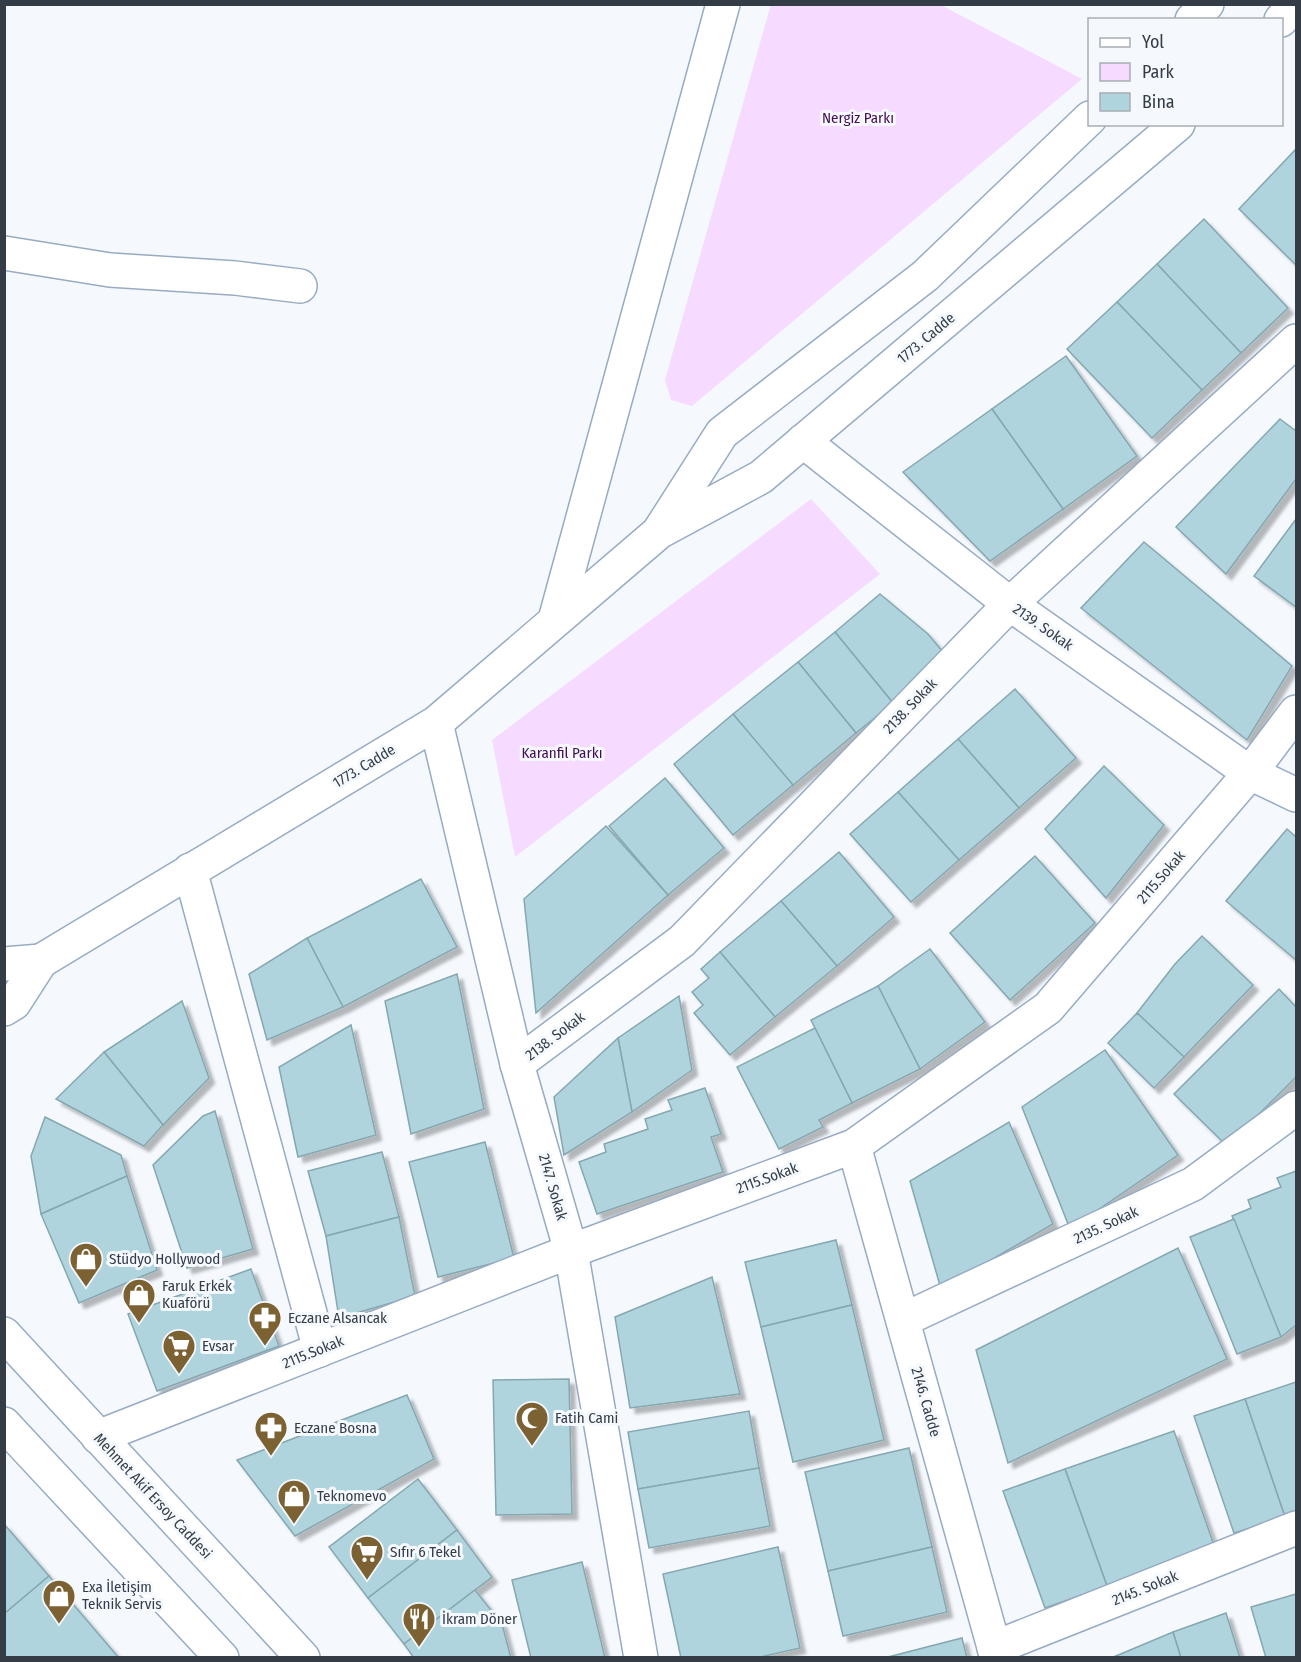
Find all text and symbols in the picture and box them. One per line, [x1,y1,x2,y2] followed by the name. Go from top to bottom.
[1088,18,1283,126] legend
[1142,31,1164,53] text: Yol
[1142,61,1175,83] text: Park
[1142,91,1175,113] text: Bina
[822,109,894,127] park label: Nergiz Parkı
[894,309,958,367] street label: 1773. Cadde
[1010,600,1076,654] street label: 2139. Sokak
[879,675,941,737] street label: 2138. Sokak
[329,740,399,792] street label: 1773. Cadde
[522,744,602,762] park label: Karanfil Parkı
[1133,847,1189,907] street label: 2115.Sokak
[522,1008,588,1064] street label: 2138. Sokak
[535,1152,571,1222] street label: 2147. Sokak
[734,1159,800,1197] street label: 2115.Sokak
[1071,1202,1141,1248] street label: 2135. Sokak
[68,1241,104,1288] shop icon: Stüdyo Hollywood
[109,1250,220,1268] place label: Stüdyo Hollywood
[121,1277,157,1324] shop icon: Faruk Erkek Kuaförü
[162,1277,232,1312] place label: Faruk Erkek Kuaförü
[247,1300,283,1347] pharmacy icon: Eczane Alsancak
[288,1309,387,1327] place label: Eczane Alsancak
[161,1328,197,1375] supermarket icon: Evsar
[280,1332,346,1372] street label: 2115.Sokak
[202,1337,235,1355] place label: Evsar
[907,1365,945,1439] street label: 2146. Cadde
[514,1400,550,1447] mosque icon: Fatih Cami
[555,1409,618,1427] place label: Fatih Cami
[253,1410,289,1457] pharmacy icon: Eczane Bosna
[294,1419,377,1437] place label: Eczane Bosna
[90,1430,216,1562] street label: Mehmet Akif Ersoy Caddesi
[276,1478,312,1525] shop icon: Teknomevo
[317,1487,387,1505] place label: Teknomevo
[349,1534,385,1581] supermarket icon: Sıfır 6 Tekel
[390,1543,461,1561] place label: Sıfır 6 Tekel
[1110,1567,1180,1609] street label: 2145. Sokak
[41,1578,77,1625] shop icon: Exa İletişim Teknik Servis
[82,1578,162,1613] place label: Exa İletişim Teknik Servis
[401,1601,437,1648] restaurant icon: İkram Döner
[442,1610,518,1628] place label: İkram Döner

